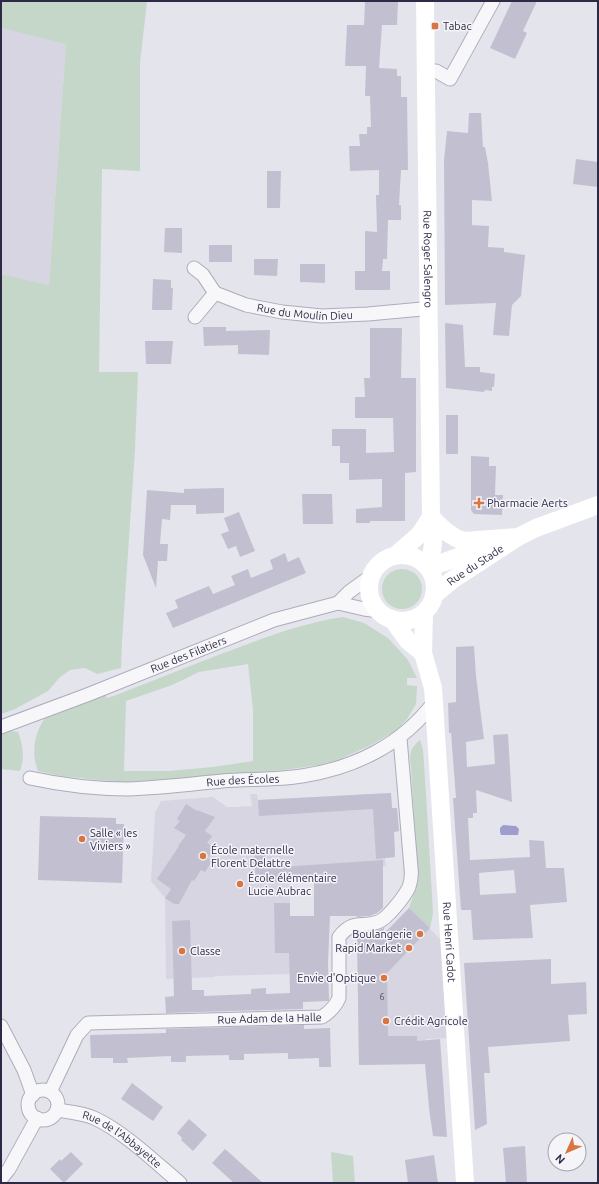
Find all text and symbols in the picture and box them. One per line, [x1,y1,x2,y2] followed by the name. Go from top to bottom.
[443,20,472,32] place label: Tabac
[430,21,440,31] marker: Tabac
[421,210,435,308] street label: Rue Roger Salengro
[256,301,353,322] street label: Rue du Moulin Dieu
[487,497,568,509] place label: Pharmacie Aerts
[474,498,484,508] marker: Pharmacie Aerts
[444,542,506,588] street label: Rue du Stade
[149,634,228,675] street label: Rue des Filatiers
[206,772,280,789] street label: Rue des Écoles
[90,827,137,852] place label: Salle « les Viviers »
[77,834,87,844] marker: Salle « les Viviers »
[211,843,294,869] place label: École maternelle Florent Delattre
[198,851,208,861] marker: École maternelle Florent Delattre
[248,871,337,897] place label: École élémentaire Lucie Aubrac
[235,879,245,889] marker: École élémentaire Lucie Aubrac
[441,901,458,983] street label: Rue Henri Cadot
[352,928,412,940] place label: Boulangerie
[415,929,425,939] marker: Boulangerie
[335,942,402,954] place label: Rapid Market
[404,943,414,953] marker: Rapid Market
[190,945,221,957] place label: Classe
[177,946,187,956] marker: Classe
[297,972,376,984] place label: Envie d'Optique
[379,973,389,983] marker: Envie d'Optique
[379,992,385,1002] house number: 6
[217,1011,322,1026] street label: Rue Adam de la Halle
[394,1015,468,1027] place label: Crédit Agricole
[381,1016,391,1026] marker: Crédit Agricole
[81,1108,164,1170] street label: Rue de l'Abbayette
[547,1132,587,1172] north arrow
[553,1152,567,1166] text: N

